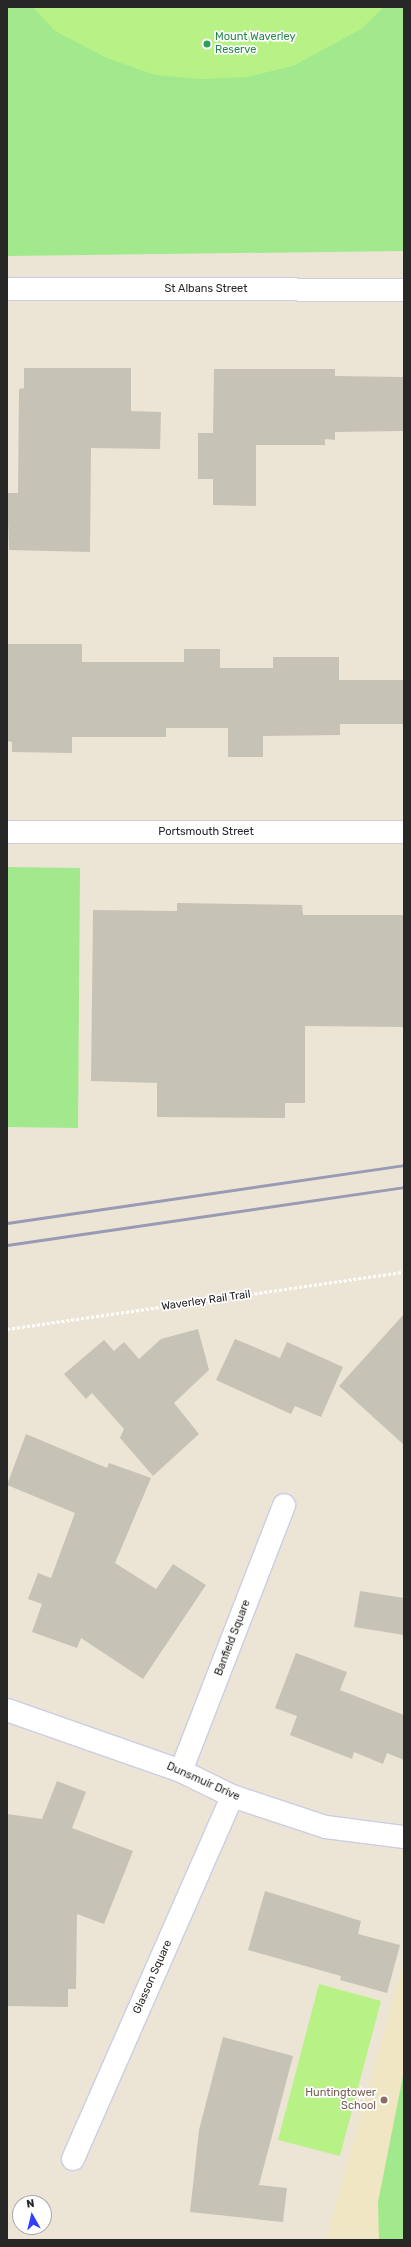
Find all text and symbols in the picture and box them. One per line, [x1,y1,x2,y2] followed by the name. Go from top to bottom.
[215,31,296,57] place label: Mount Waverley Reserve
[202,39,212,49] marker: Mount Waverley Reserve
[164,282,248,296] street label: St Albans Street
[158,825,254,839] street label: Portsmouth Street
[160,1288,252,1314] street label: Waverley Rail Trail
[212,1598,254,1678] street label: Banfield Square
[164,1760,242,1804] street label: Dunsmuir Drive
[131,1938,175,2016] street label: Glasson Square
[305,2087,376,2113] place label: Huntingtower School
[379,2095,389,2105] marker: Huntingtower School
[12,2195,52,2235] north arrow
[26,2197,35,2211] text: N

